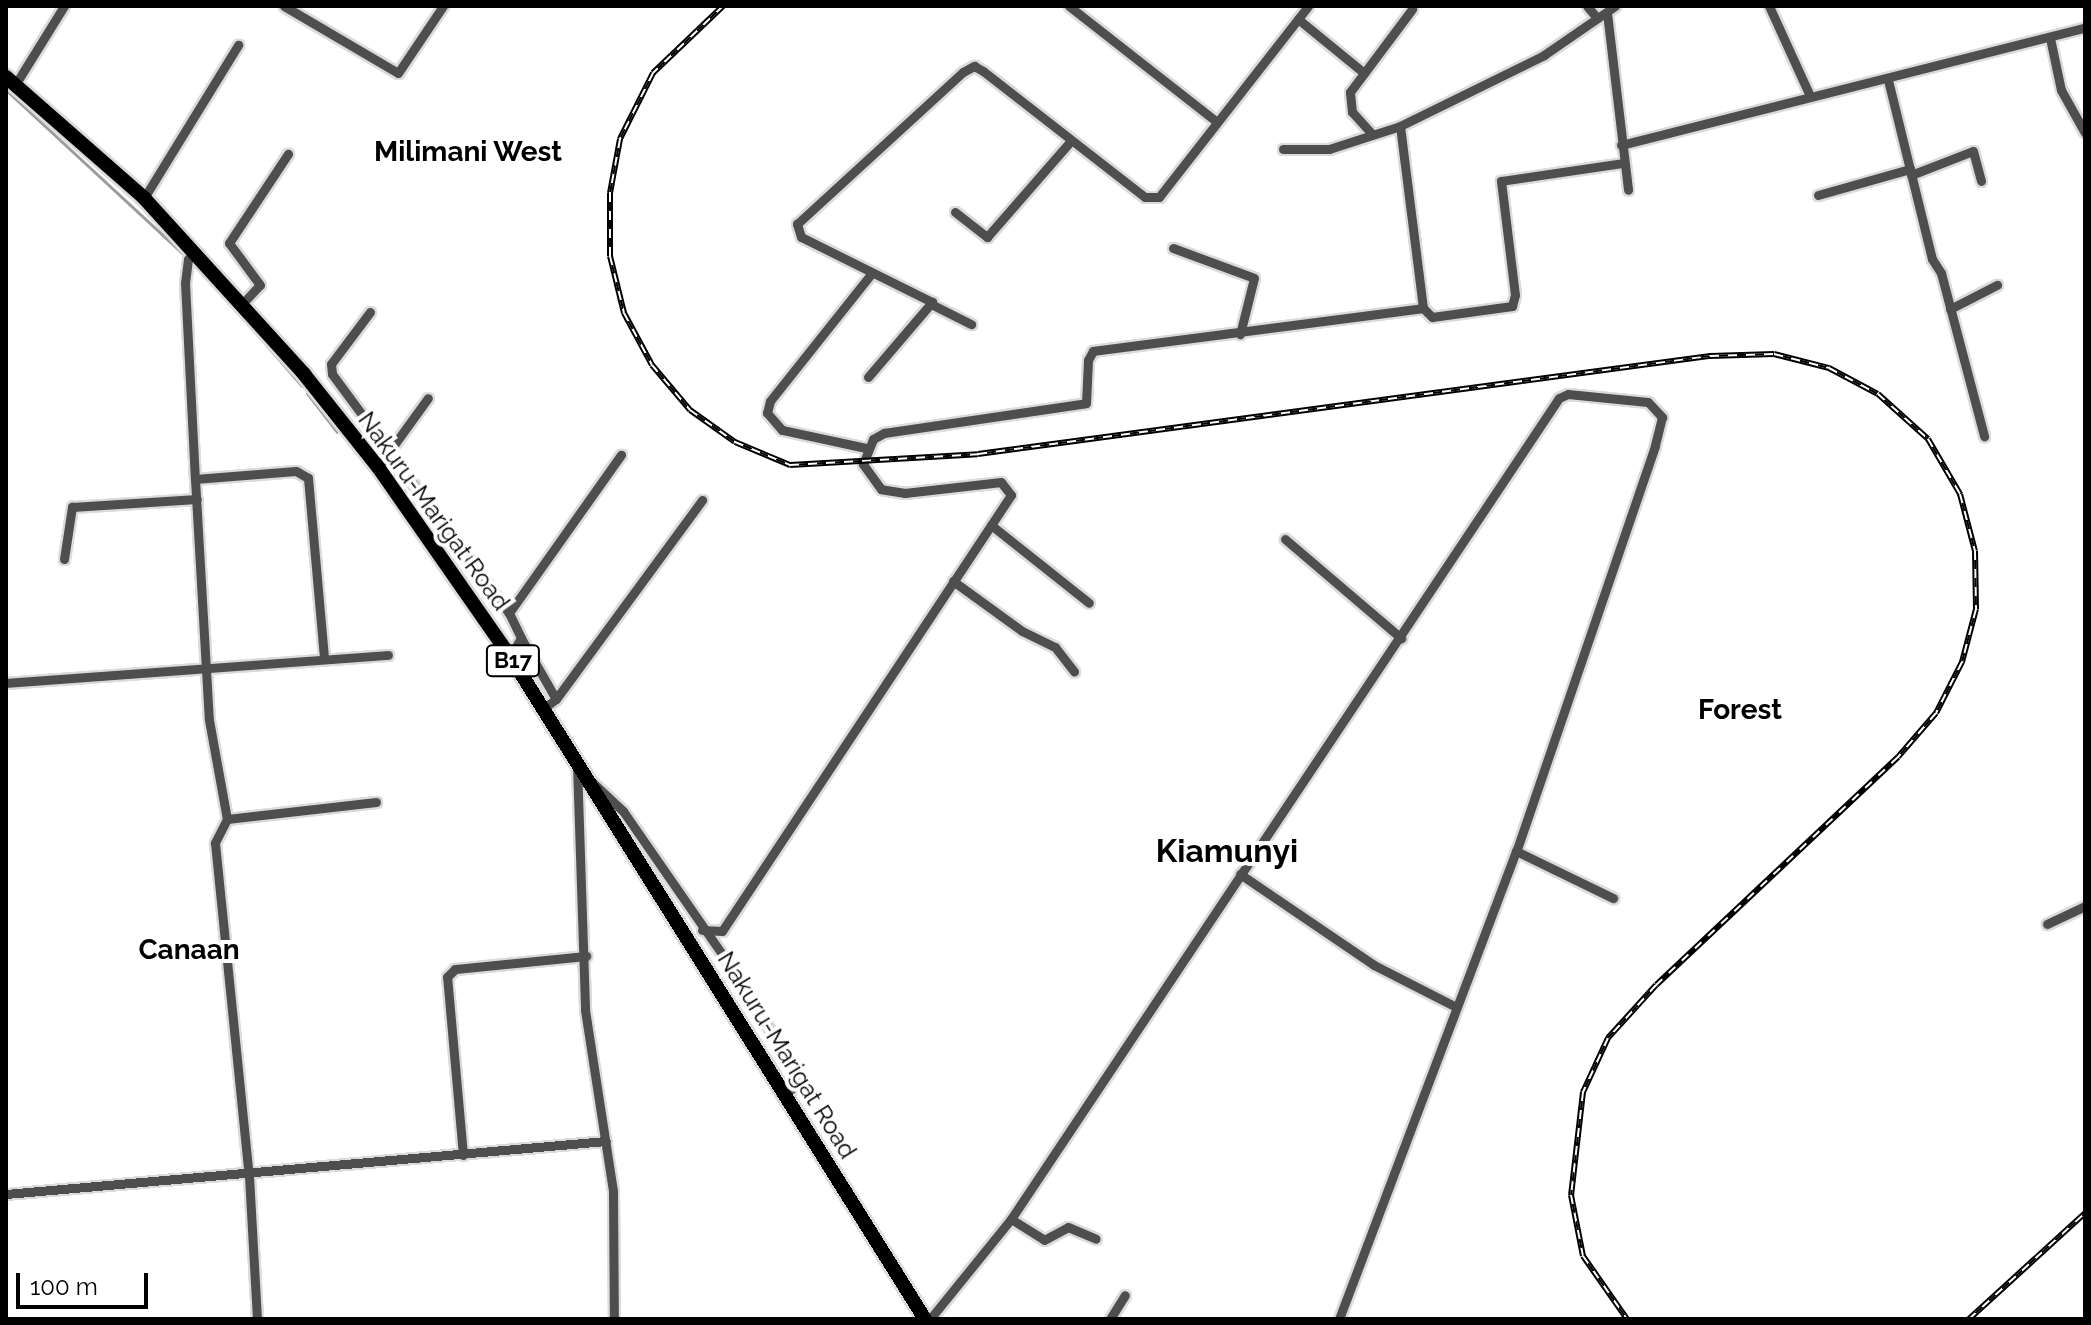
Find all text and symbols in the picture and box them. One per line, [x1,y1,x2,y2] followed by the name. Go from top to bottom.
[373,135,563,169] district label: Milimani West
[352,406,516,616] street label: Nakuru-Marigat Road
[485,643,541,679] road number: B17
[1698,693,1782,727] district label: Forest
[1156,832,1298,870] district label: Kiamunyi
[138,933,240,967] district label: Canaan
[712,946,862,1164] street label: Nakuru-Marigat Road
[20,1257,152,1307] scale bar
[30,1272,98,1301] text: 100 m

